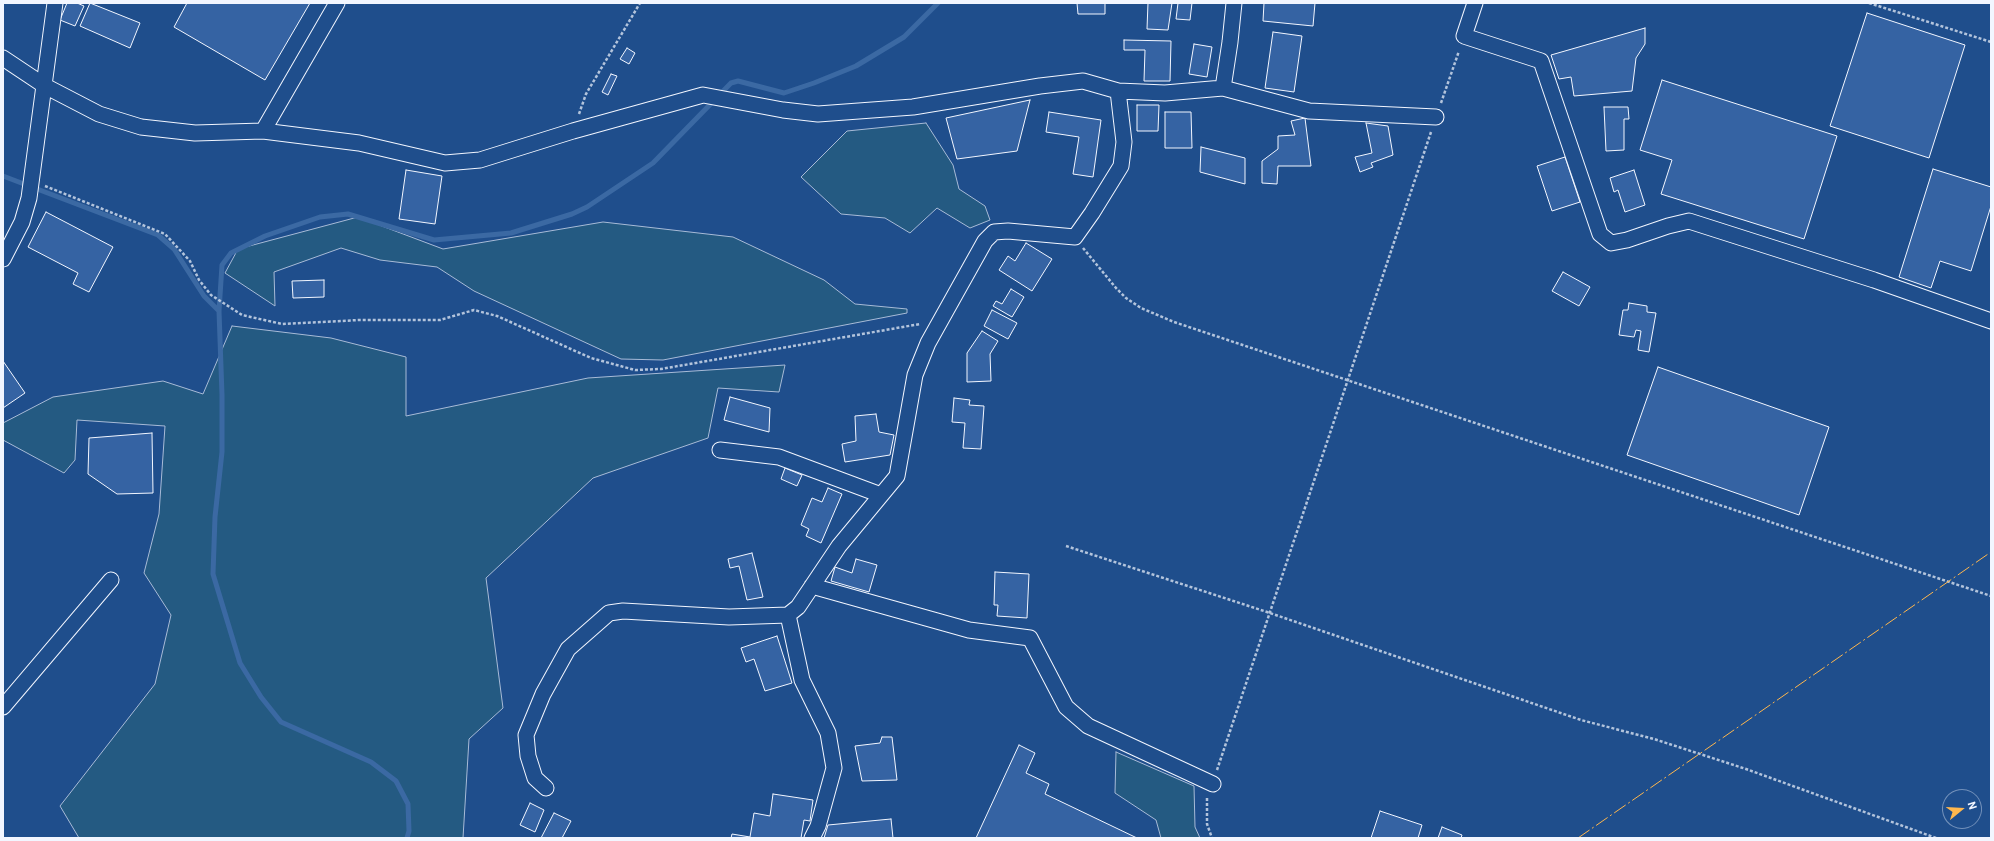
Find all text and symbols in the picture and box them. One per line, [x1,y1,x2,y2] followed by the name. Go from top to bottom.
[1942,789,1982,829] north arrow
[1966,800,1980,811] text: N

